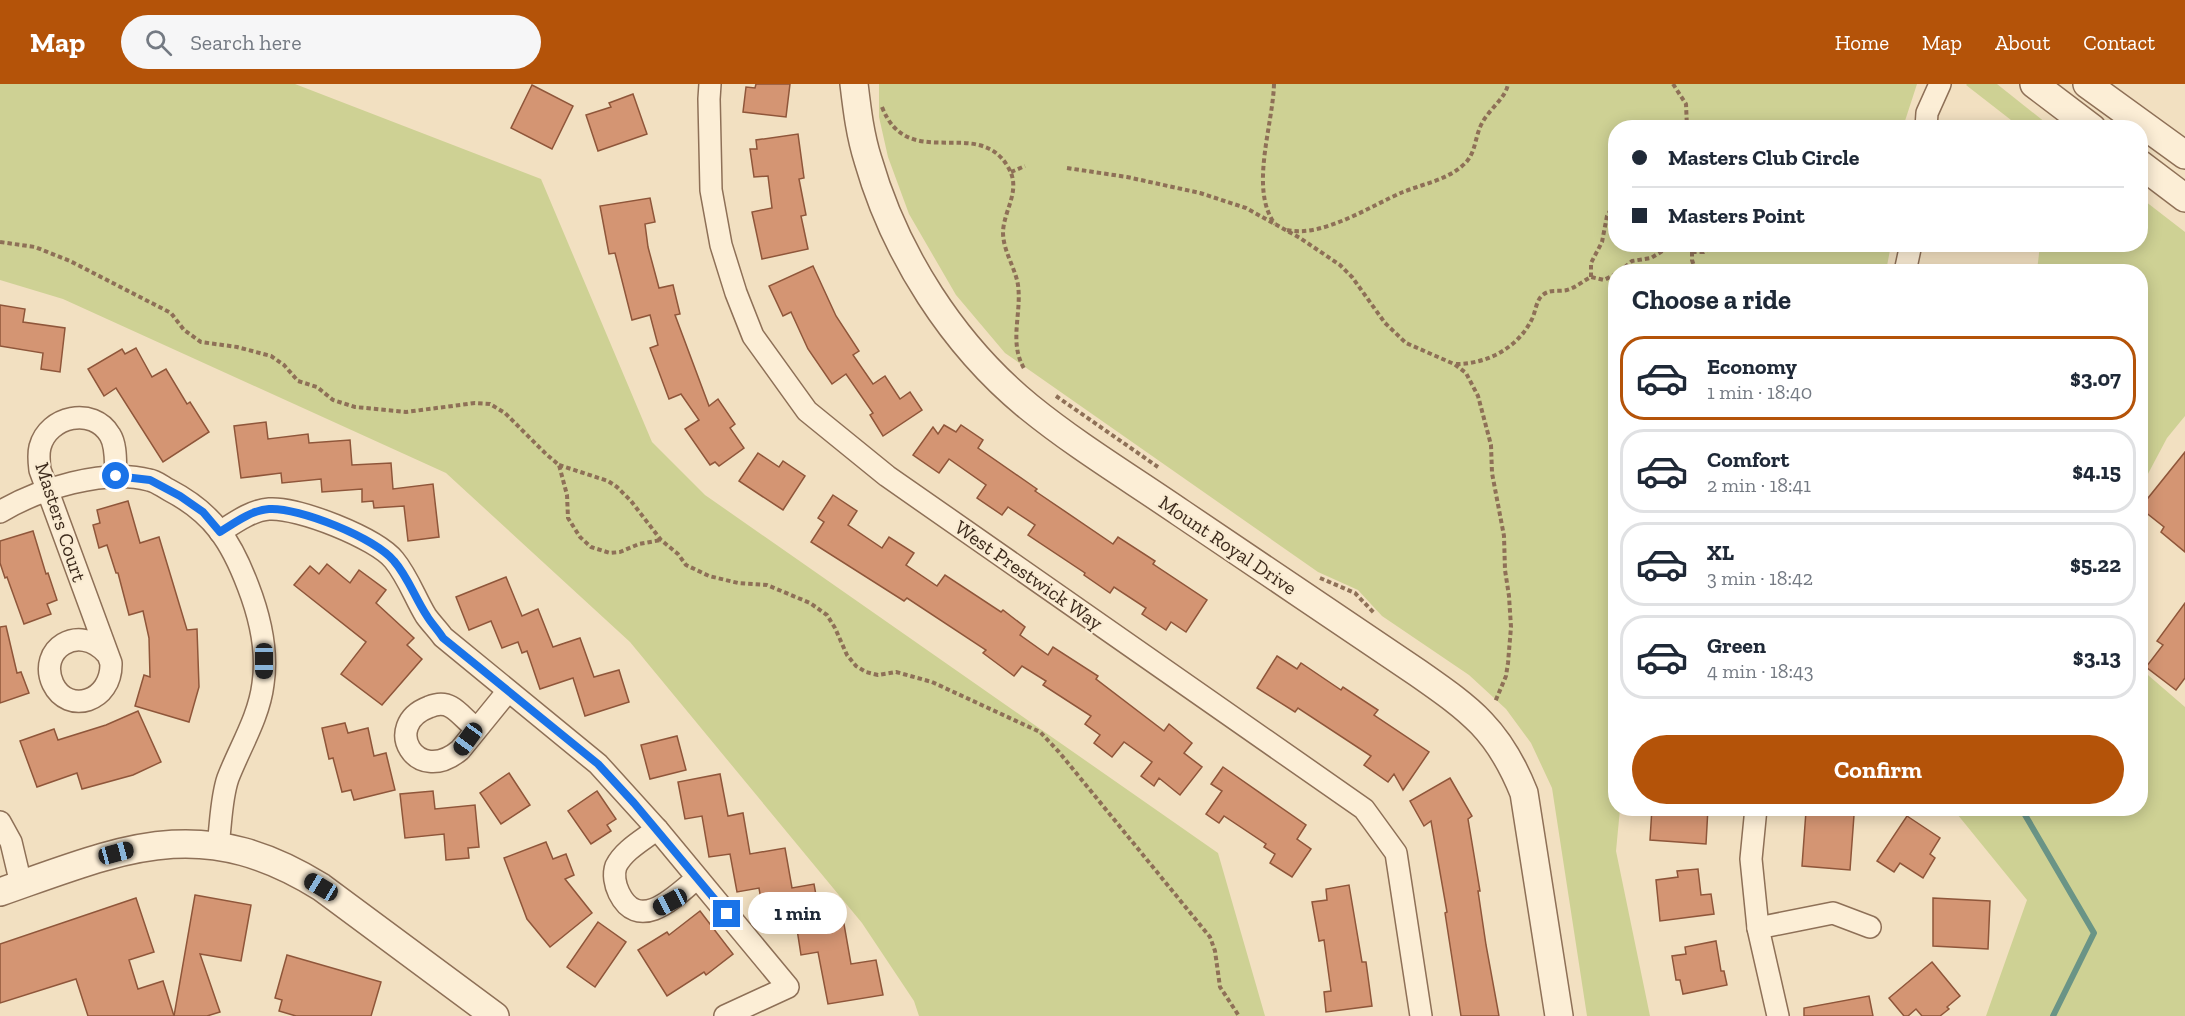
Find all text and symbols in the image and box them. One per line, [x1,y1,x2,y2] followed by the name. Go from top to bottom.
[121,15,541,69] search box
[30,26,85,59] text: Map
[142,26,175,59] icon: search
[190,29,302,56] text: Search here
[1835,30,1889,55] text: Home
[1922,30,1962,55] text: Map
[1995,30,2050,55] text: About
[2083,30,2155,55] text: Contact
[1668,144,1859,171] text: Masters Club Circle
[1668,202,1805,229] text: Masters Point
[1632,284,1791,316] text: Choose a ride
[1635,351,1689,405] icon: car
[1707,353,1797,380] text: Economy
[2070,365,2121,392] text: $3.07
[1707,380,1812,404] text: 1 min · 18:40
[1635,444,1689,498] icon: car
[1707,446,1789,473] text: Comfort
[2072,458,2121,485] text: $4.15
[30,459,92,586] street label: Masters Court
[102,462,129,489] route start
[1707,473,1811,497] text: 2 min · 18:41
[1155,490,1301,600] street label: Mount Royal Drive
[950,515,1108,635] street label: West Prestwick Way
[1635,537,1689,591] icon: car
[1707,539,1734,566] text: XL
[2070,551,2121,578] text: $5.22
[1707,566,1813,590] text: 3 min · 18:42
[1635,630,1689,684] icon: car
[1707,632,1766,659] text: Green
[255,643,273,679] car
[2073,644,2121,671] text: $3.13
[1707,659,1814,683] text: 4 min · 18:43
[450,719,486,759] car
[1632,735,2124,804] button: Confirm
[96,840,136,866] car
[301,870,341,904] car
[650,886,690,918] car
[748,893,847,935] callout: 1 min
[713,900,740,927] route end
[774,901,821,925] text: 1 min

